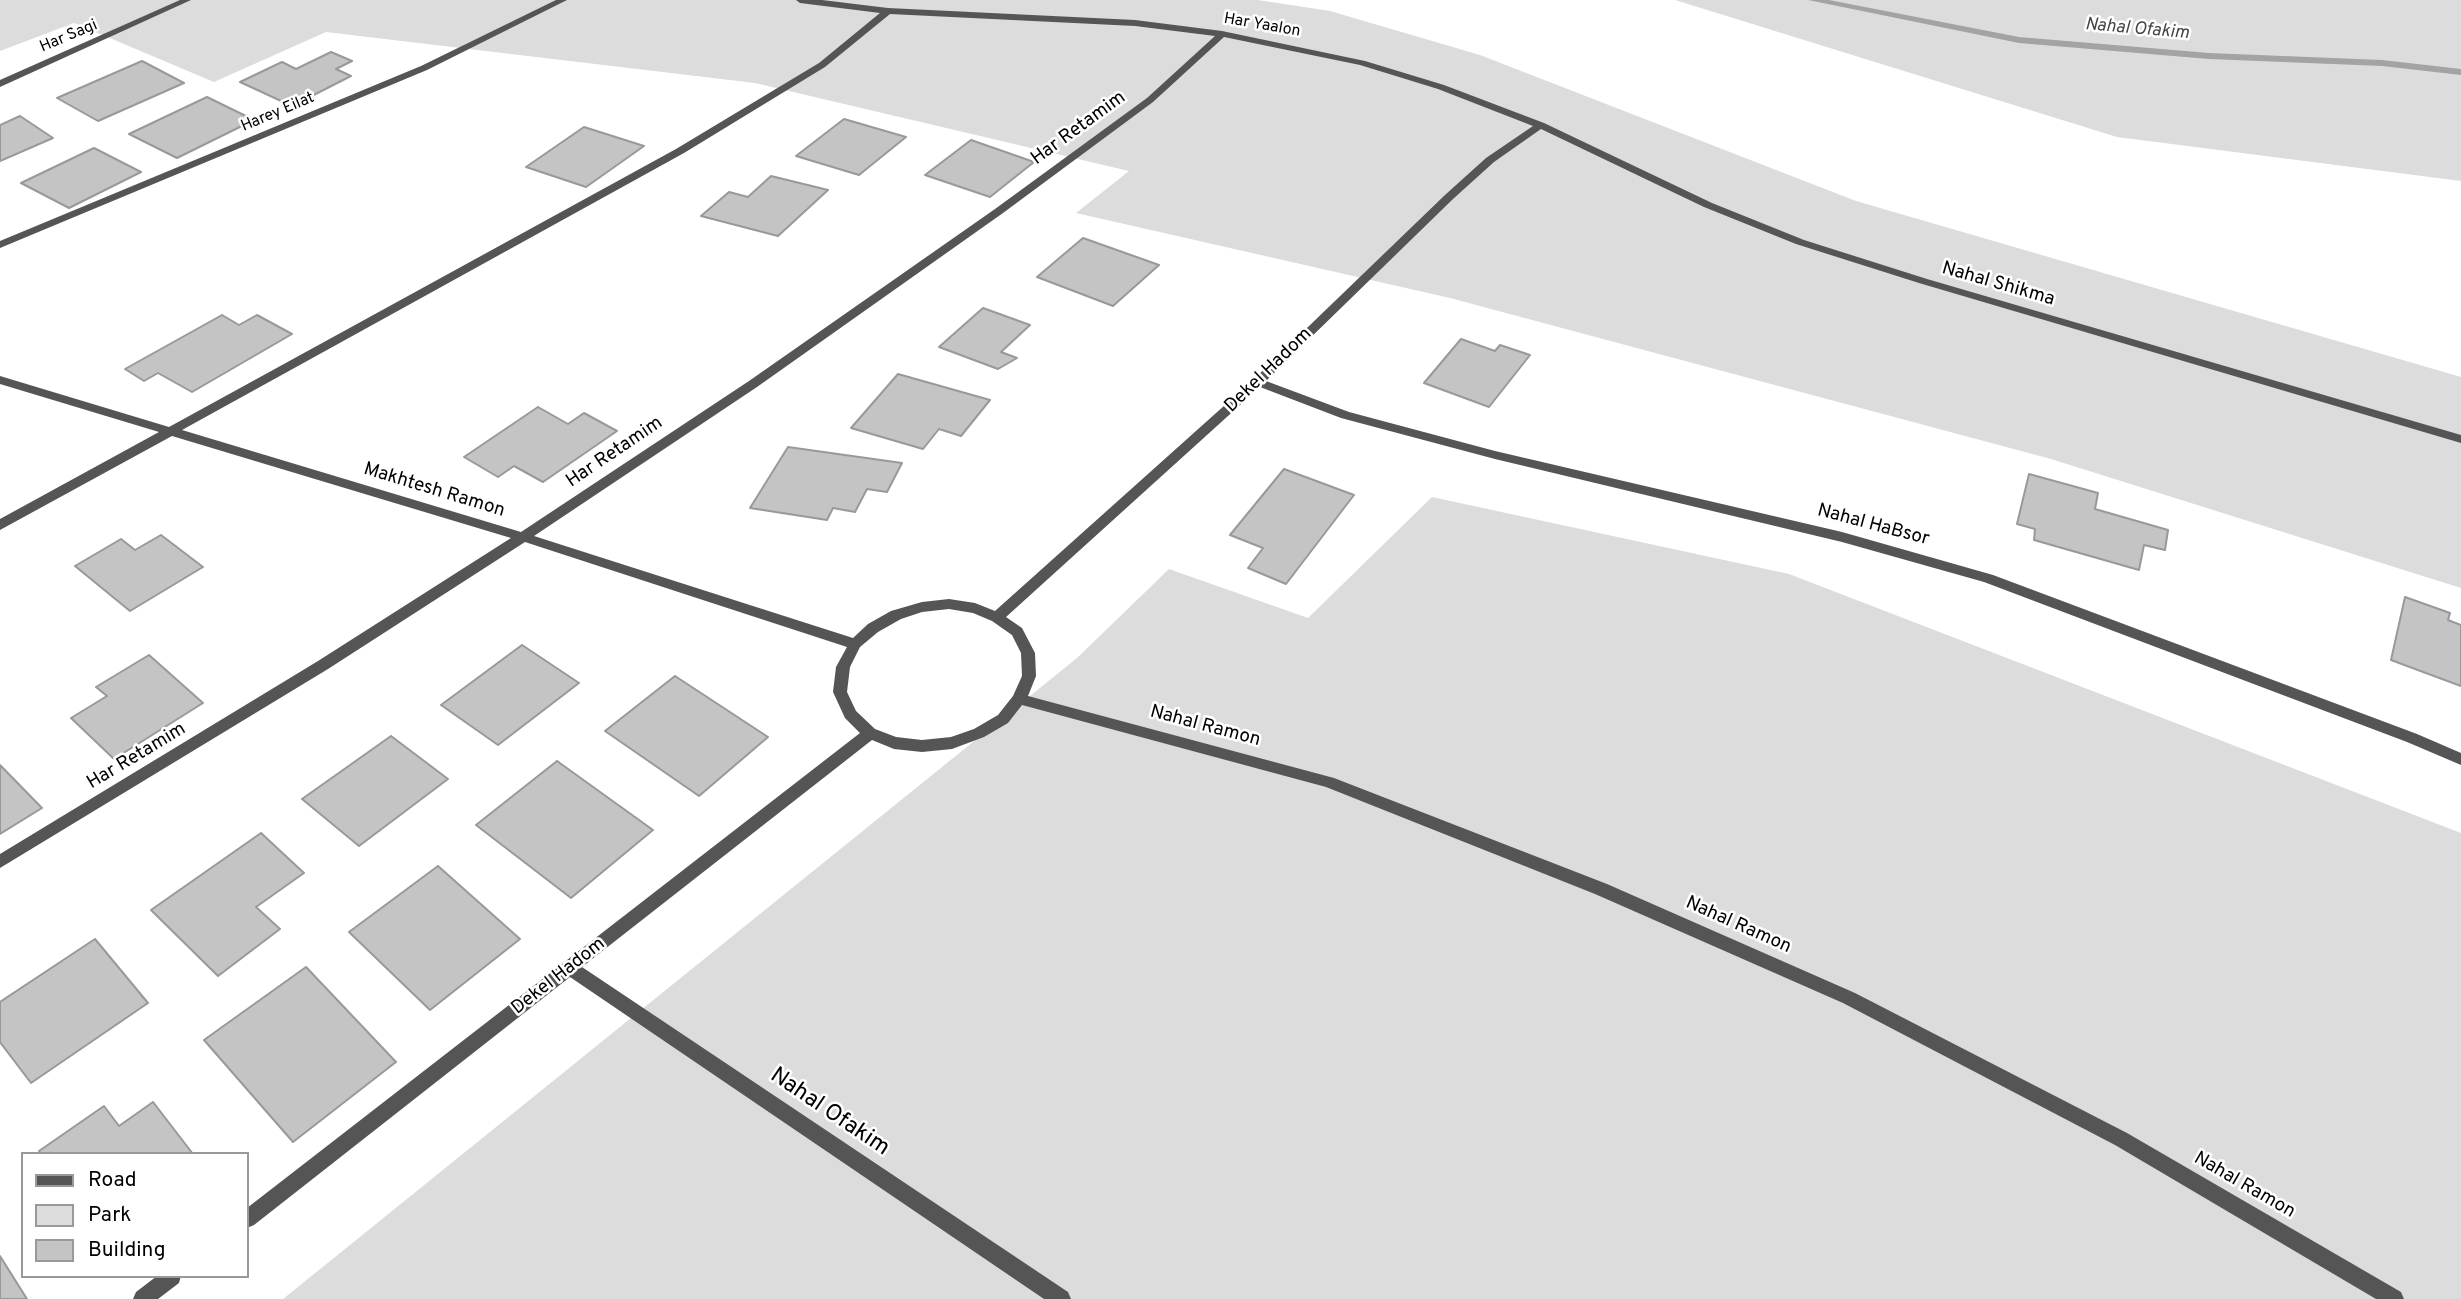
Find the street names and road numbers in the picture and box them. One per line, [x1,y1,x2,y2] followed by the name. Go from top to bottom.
[1222,10,1302,42] street label: Har Yaalon
[37,16,101,58] street label: Har Sagi
[1027,87,1131,171] street label: Har Retamim
[238,89,318,137] street label: Harey Eilat
[1939,258,2057,312] street label: Nahal Shikma
[1221,324,1317,418] street label: Dekel Hadom
[563,412,667,494] street label: Har Retamim
[361,459,507,523] street label: Makhtesh Ramon
[1815,500,1931,552] street label: Nahal HaBsor
[1147,701,1263,753] street label: Nahal Ramon
[83,719,191,795] street label: Har Retamim
[1682,893,1794,959] street label: Nahal Ramon
[508,933,610,1021] street label: Dekel Hadom
[764,1063,894,1163] street label: Nahal Ofakim
[2189,1148,2299,1224] street label: Nahal Ramon

